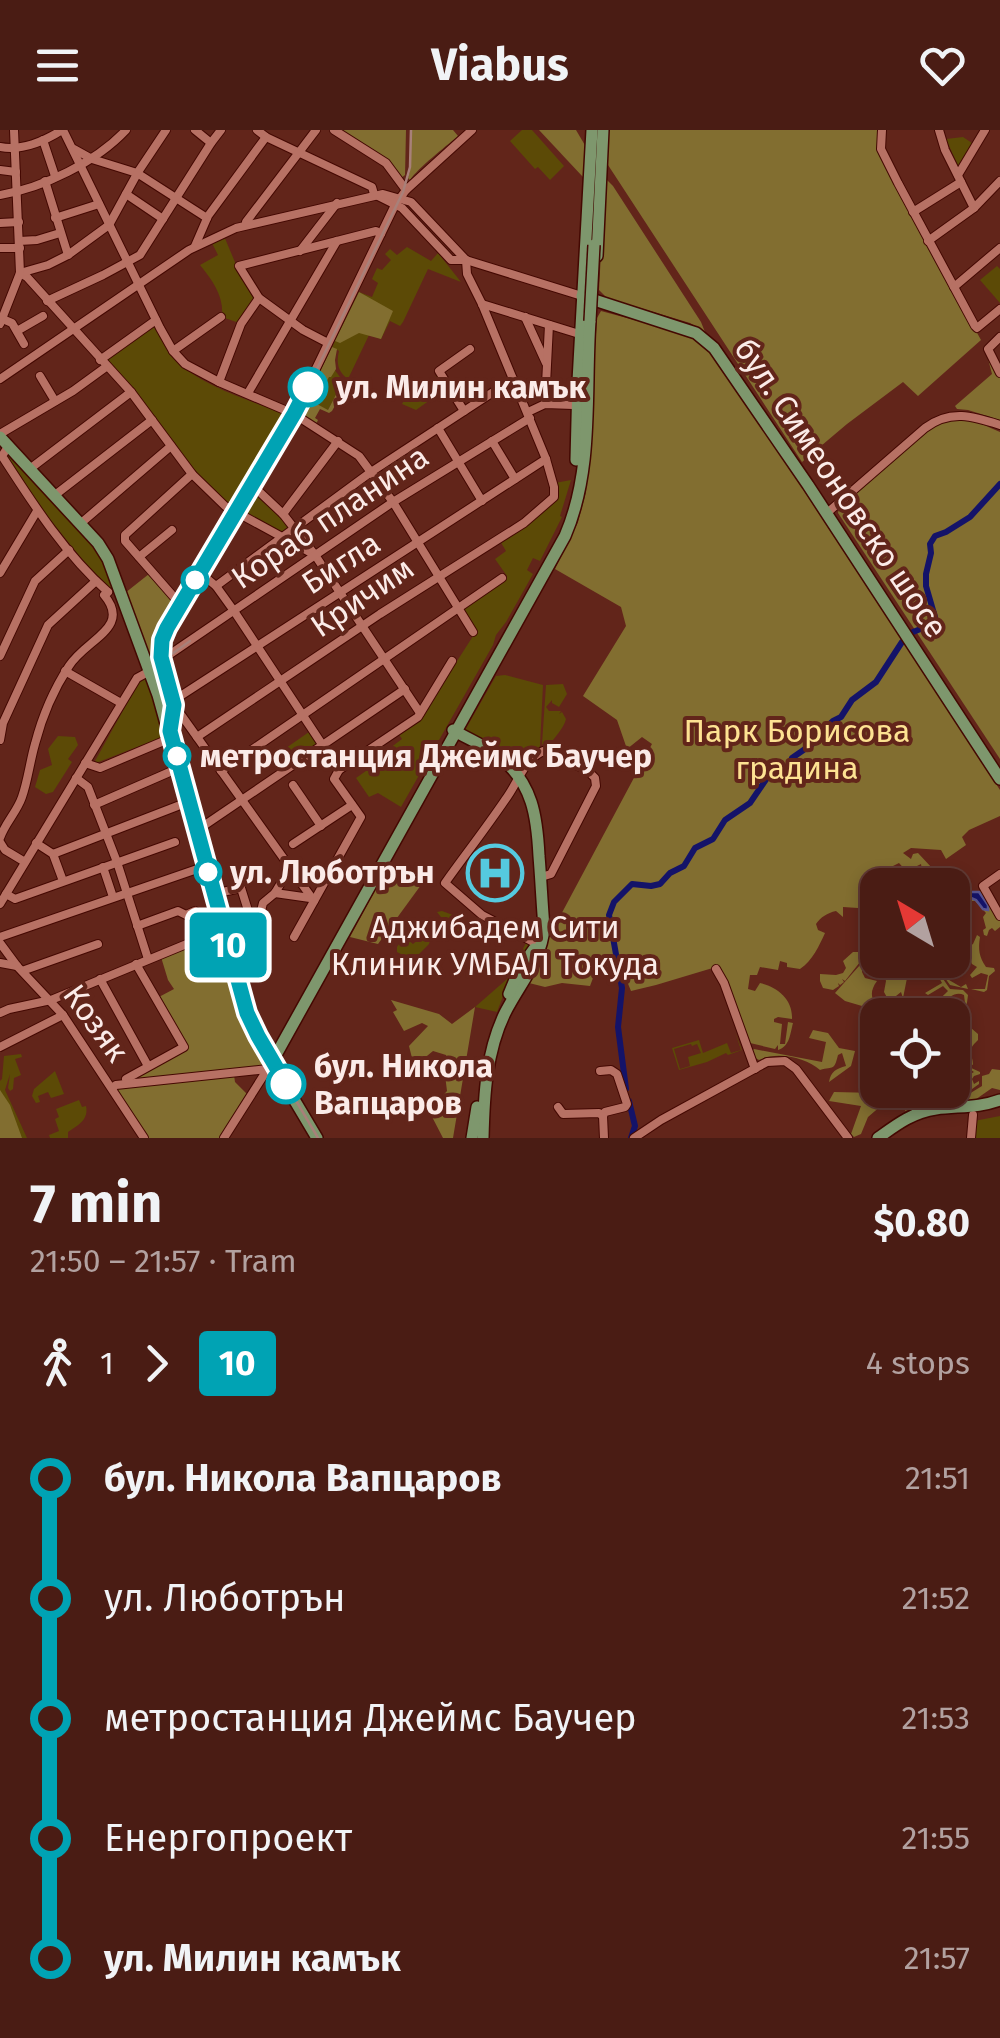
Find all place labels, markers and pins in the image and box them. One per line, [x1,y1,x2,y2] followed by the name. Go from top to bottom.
[289,368,327,406] marker: ул. Милин камък
[335,368,586,406] place label: ул. Милин камък
[182,567,208,593] unlabelled marker
[200,737,652,775] place label: метростанция Джеймс Баучер
[164,743,190,769] marker: метростанция Джеймс Баучер
[465,843,525,903] hospital icon: Аджибадем Сити Клиник УМБАЛ Токуда
[229,853,434,891] place label: ул. Люботрън
[195,859,221,885] marker: ул. Люботрън
[331,908,659,983] place label: Аджибадем Сити Клиник УМБАЛ Токуда
[314,1047,493,1122] place label: бул. Никола Вапцаров
[267,1065,305,1103] marker: бул. Никола Вапцаров

